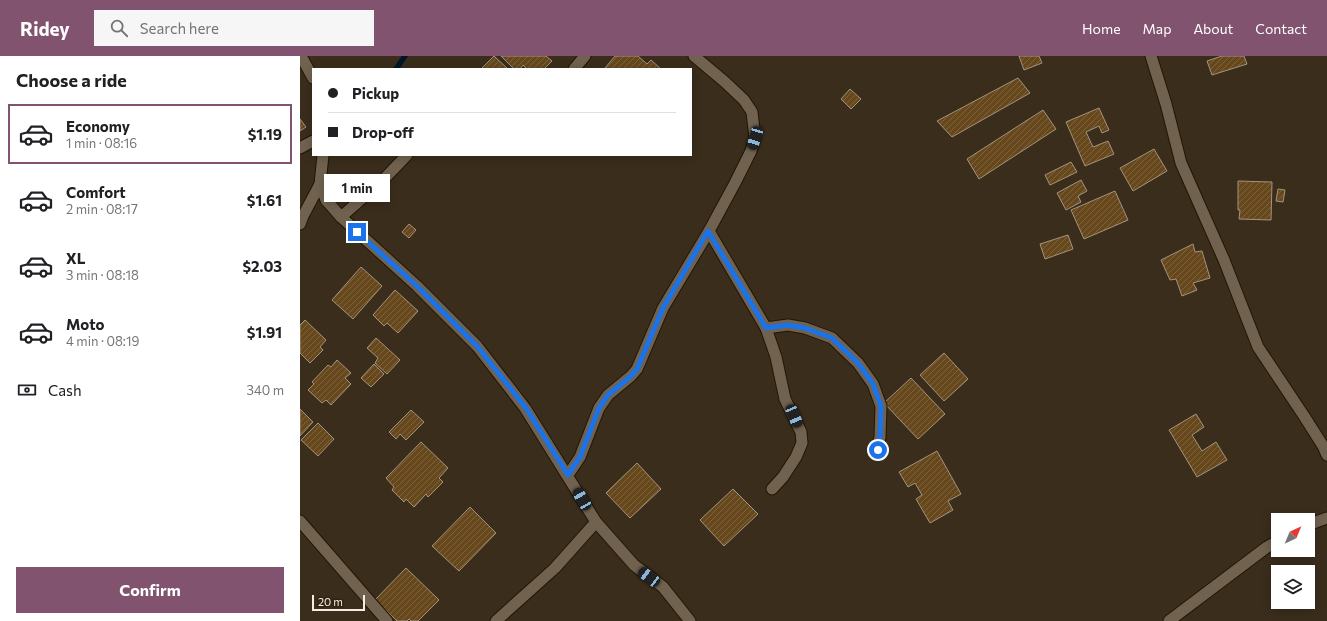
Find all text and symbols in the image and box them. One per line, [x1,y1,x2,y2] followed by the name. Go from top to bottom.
[94,10,374,46] search box
[20,17,70,40] text: Ridey
[108,17,130,39] icon: search
[140,19,219,37] text: Search here
[1082,20,1121,37] text: Home
[1143,20,1171,37] text: Map
[1193,20,1233,37] text: About
[1255,20,1307,37] text: Contact
[16,69,127,91] text: Choose a ride
[352,84,399,102] text: Pickup
[18,116,54,152] icon: car
[66,117,130,135] text: Economy
[352,123,414,141] text: Drop-off
[248,125,282,143] text: $1.19
[746,125,764,151] car
[66,135,137,151] text: 1 min · 08:16
[324,174,390,202] callout: 1 min
[342,180,372,196] text: 1 min
[18,182,54,218] icon: car
[66,183,126,201] text: Comfort
[247,191,282,209] text: $1.61
[66,201,138,217] text: 2 min · 08:17
[348,223,366,241] route end
[18,248,54,284] icon: car
[66,249,85,267] text: XL
[242,257,282,275] text: $2.03
[66,267,139,283] text: 3 min · 08:18
[18,314,54,350] icon: car
[66,315,105,333] text: Moto
[247,323,282,341] text: $1.91
[66,333,139,349] text: 4 min · 08:19
[16,379,38,401] icon: cash
[48,381,82,399] text: Cash
[246,382,284,398] text: 340 m
[784,403,804,429] car
[869,441,887,459] route start
[571,486,593,512] car
[1271,513,1315,557] north arrow
[1271,513,1315,609] map controls
[636,565,662,589] car
[1271,565,1315,609] button: layers
[16,567,284,613] button: Confirm
[312,593,365,612] scale bar
[318,595,343,608] text: 20 m

